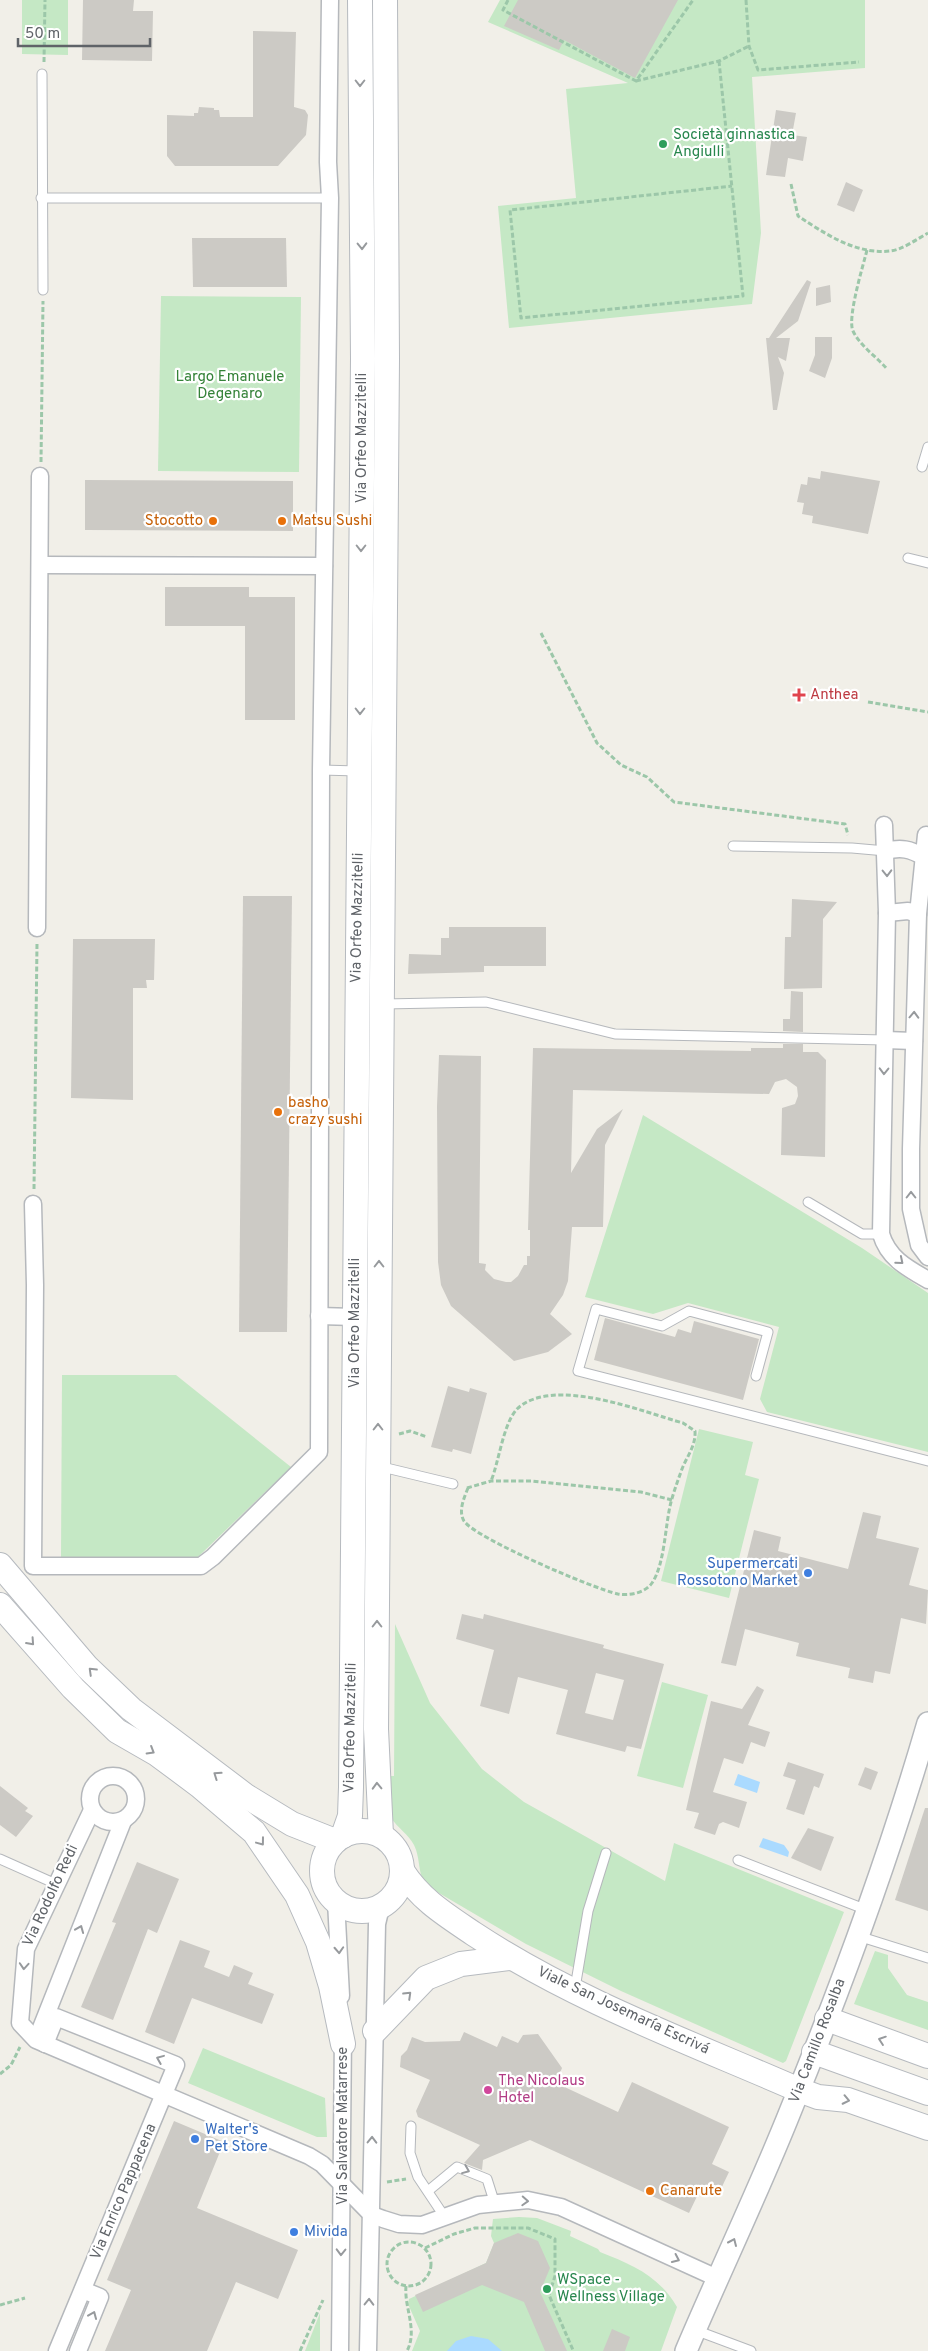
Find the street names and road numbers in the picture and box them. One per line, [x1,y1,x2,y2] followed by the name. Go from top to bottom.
[353,373,372,503] street label: Via Orfeo Mazzitelli
[347,853,369,983] street label: Via Orfeo Mazzitelli
[346,1258,365,1388] street label: Via Orfeo Mazzitelli
[340,1663,362,1793] street label: Via Orfeo Mazzitelli
[19,1842,83,1950] street label: Via Rodolfo Redi
[534,1963,712,2059] street label: Viale San Josemaría Escrivá
[785,1976,851,2106] street label: Via Camillo Rosalba
[334,2047,353,2205] street label: Via Salvatore Matarrese
[87,2121,161,2263] street label: Via Enrico Pappacena

